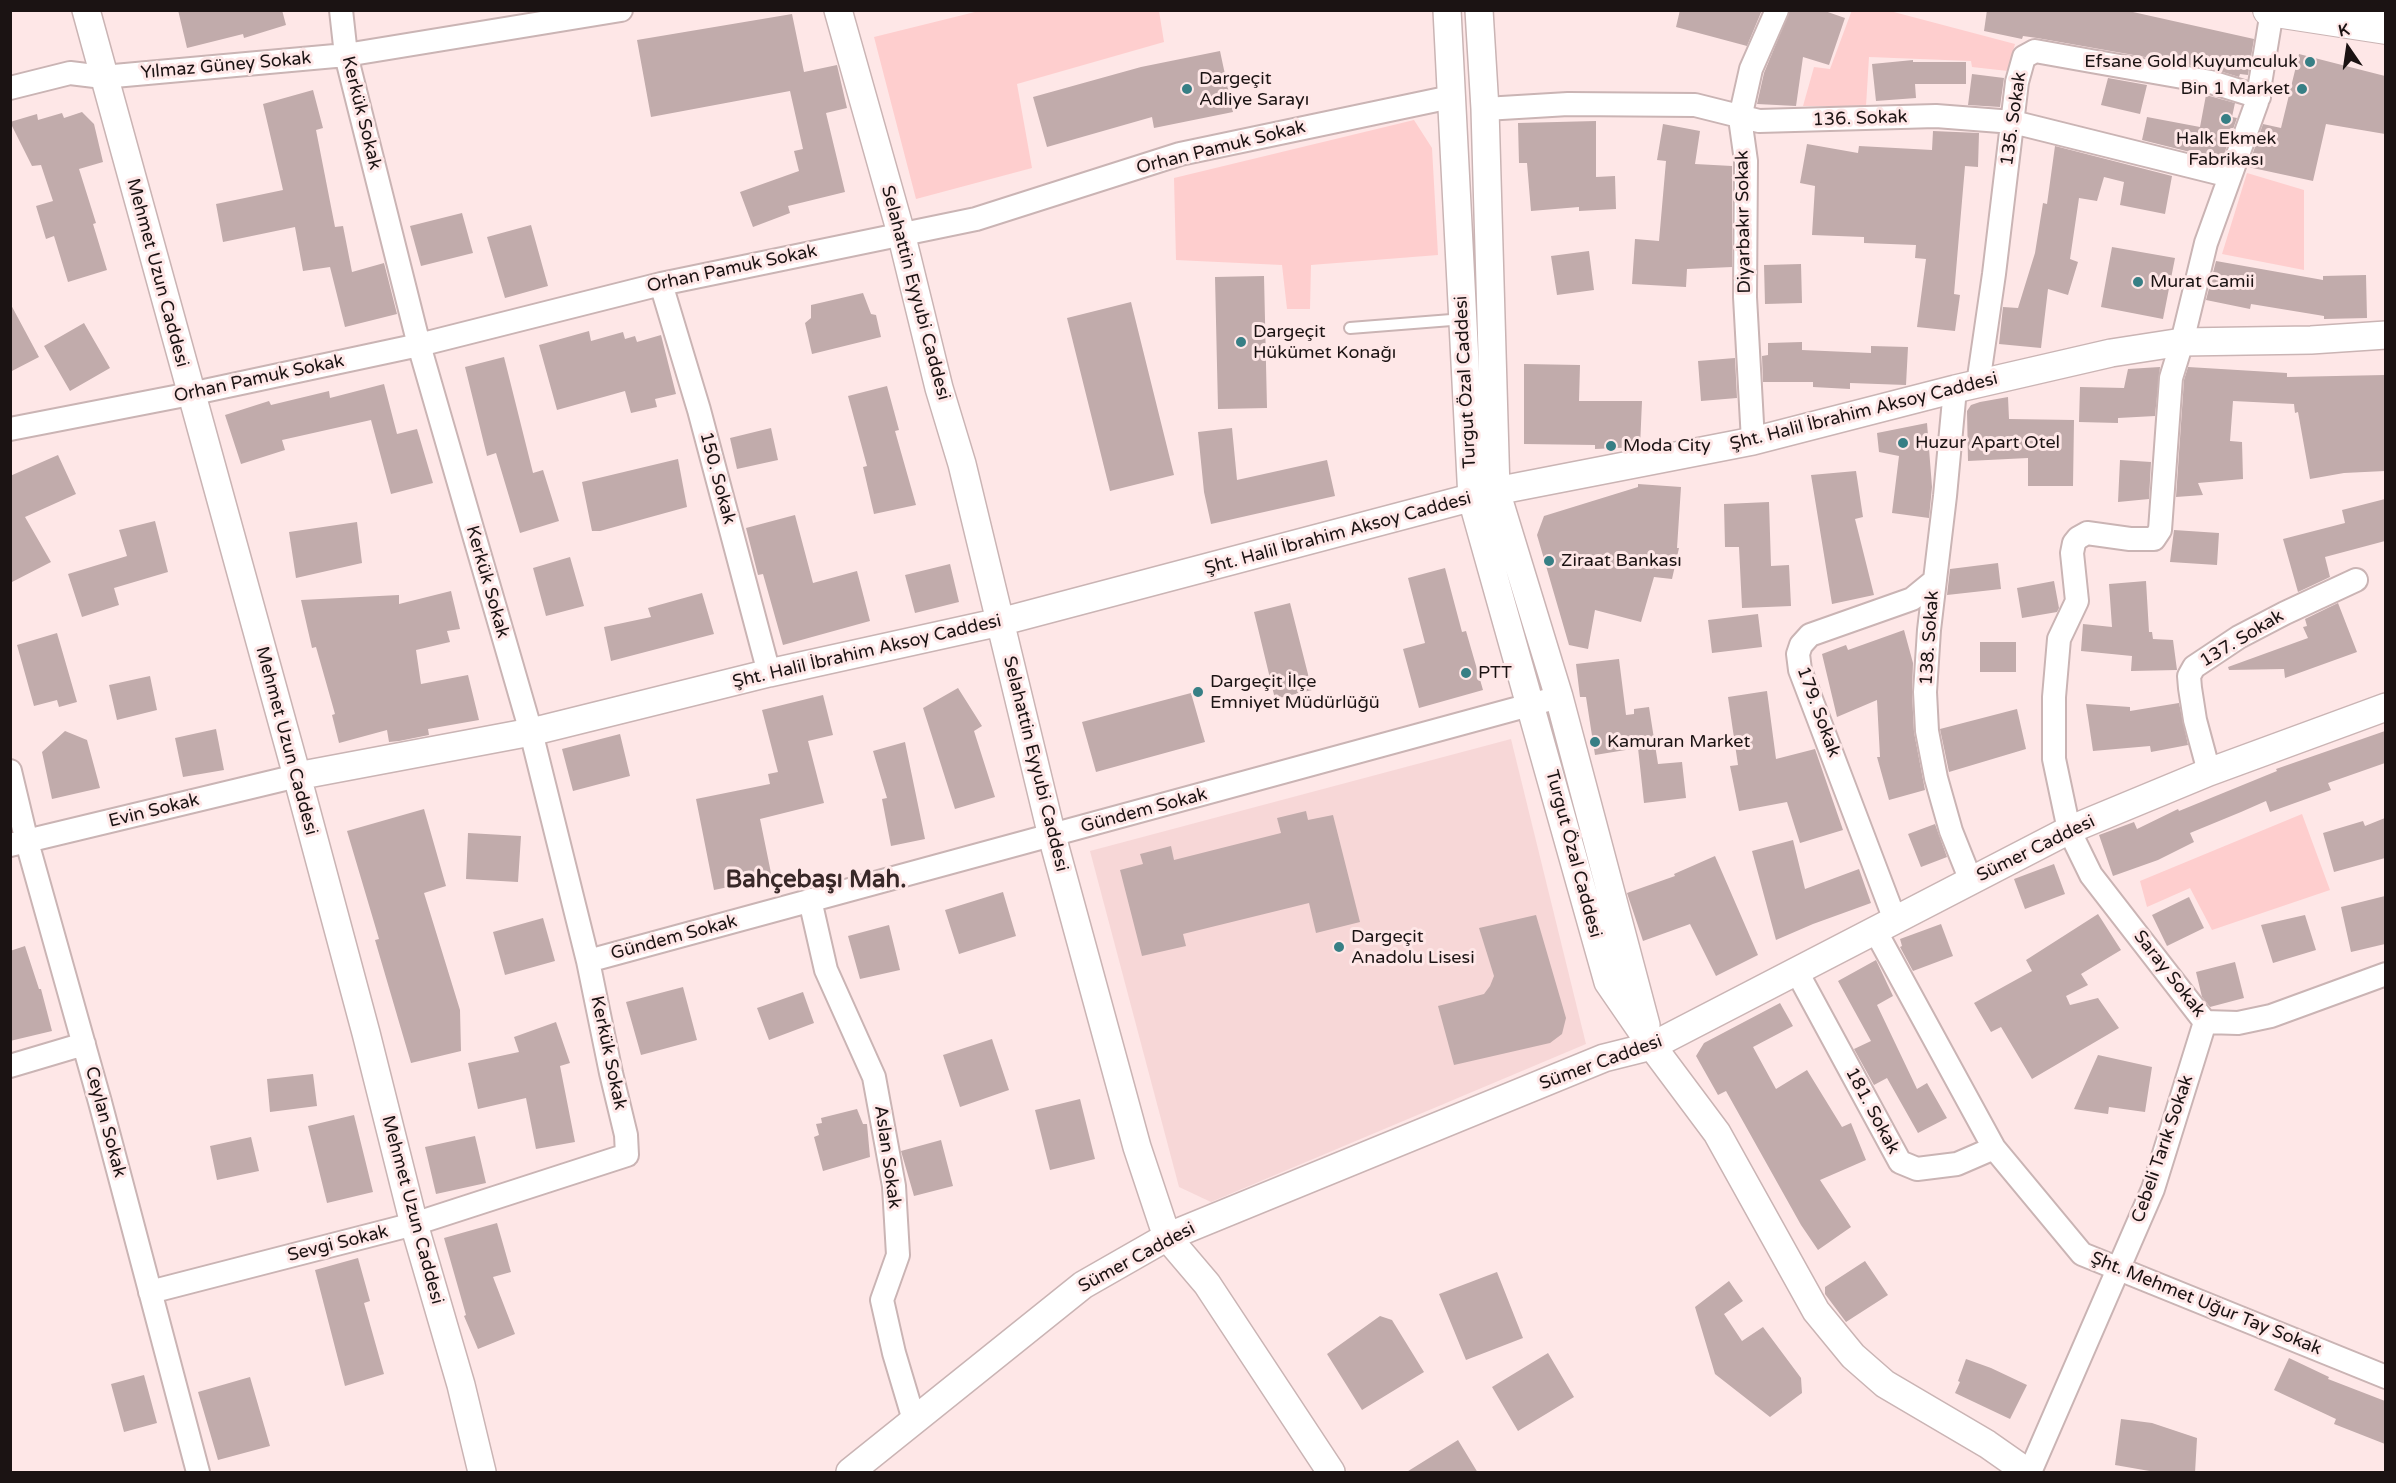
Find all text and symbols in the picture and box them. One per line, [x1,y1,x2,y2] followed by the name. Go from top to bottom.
[2318,18,2378,78] north arrow
[2336,20,2351,41] text: K
[140,48,312,84] street label: Yılmaz Güney Sokak
[2084,51,2298,73] place label: Efsane Gold Kuyumculuk
[336,54,386,172] street label: Kerkük Sokak
[2303,55,2317,69] marker: Efsane Gold Kuyumculuk
[1199,68,1309,110] place label: Dargeçit Adliye Sarayı
[1997,71,2031,167] street label: 135. Sokak
[2180,78,2290,100] place label: Bin 1 Market
[1180,82,1194,96] marker: Dargeçit Adliye Sarayı
[2295,82,2309,96] marker: Bin 1 Market
[1812,107,1908,131] street label: 136. Sokak
[2219,112,2233,126] marker: Halk Ekmek Fabrikası
[1134,117,1308,179] street label: Orhan Pamuk Sokak
[2176,128,2276,170] place label: Halk Ekmek Fabrikası
[1732,150,1756,294] street label: Diyarbakır Sokak
[121,176,193,370] street label: Mehmet Uzun Caddesi
[876,183,954,403] street label: Selahattin Eyyubi Caddesi
[645,240,819,298] street label: Orhan Pamuk Sokak
[2150,271,2255,293] place label: Murat Camii
[2131,275,2145,289] marker: Murat Camii
[1451,295,1481,469] street label: Turgut Özal Caddesi
[1253,321,1396,364] place label: Dargeçit Hükümet Konağı
[1234,335,1248,349] marker: Dargeçit Hükümet Konağı
[172,350,346,408] street label: Orhan Pamuk Sokak
[1728,368,2000,456] street label: Şht. Halil İbrahim Aksoy Caddesi
[694,429,740,527] street label: 150. Sokak
[1915,432,2060,454] place label: Huzur Apart Otel
[1623,435,1711,457] place label: Moda City
[1896,436,1910,450] marker: Huzur Apart Otel
[1604,439,1618,453] marker: Moda City
[1202,488,1474,580] street label: Şht. Halil İbrahim Aksoy Caddesi
[461,523,513,641] street label: Kerkük Sokak
[1561,550,1682,572] place label: Ziraat Bankası
[1542,554,1556,568] marker: Ziraat Bankası
[1916,590,1944,686] street label: 138. Sokak
[2196,606,2288,672] street label: 137. Sokak
[730,611,1004,693] street label: Şht. Halil İbrahim Aksoy Caddesi
[250,644,322,838] street label: Mehmet Uzun Caddesi
[998,654,1072,874] street label: Selahattin Eyyubi Caddesi
[1478,662,1512,684] place label: PTT
[1792,664,1844,760] street label: 179. Sokak
[1459,666,1473,680] marker: PTT
[1210,671,1380,714] place label: Dargeçit İlçe Emniyet Müdürlüğü
[1191,685,1205,699] marker: Dargeçit İlçe Emniyet Müdürlüğü
[1607,731,1750,753] place label: Kamuran Market
[1588,735,1602,749] marker: Kamuran Market
[1540,768,1606,940] street label: Turgut Özal Caddesi
[1078,784,1210,838] street label: Gündem Sokak
[107,789,201,833] street label: Evin Sokak
[1973,811,2099,887] street label: Sümer Caddesi
[726,867,906,895] district label: Bahçebaşı Mah.
[608,911,740,965] street label: Gündem Sokak
[1351,926,1475,968] place label: Dargeçit Anadolu Lisesi
[2128,926,2210,1022] street label: Saray Sokak
[1332,940,1346,954] marker: Dargeçit Anadolu Lisesi
[585,994,631,1112] street label: Kerkük Sokak
[1537,1031,1665,1095] street label: Sümer Caddesi
[80,1064,130,1180] street label: Ceylan Sokak
[1840,1064,1904,1158] street label: 181. Sokak
[2128,1072,2198,1226] street label: Cebeli Tarık Sokak
[869,1104,905,1210] street label: Aslan Sokak
[376,1113,448,1307] street label: Mehmet Uzun Caddesi
[1075,1218,1199,1298] street label: Sümer Caddesi
[286,1221,390,1267] street label: Sevgi Sokak
[2087,1248,2325,1360] street label: Şht. Mehmet Uğur Tay Sokak

